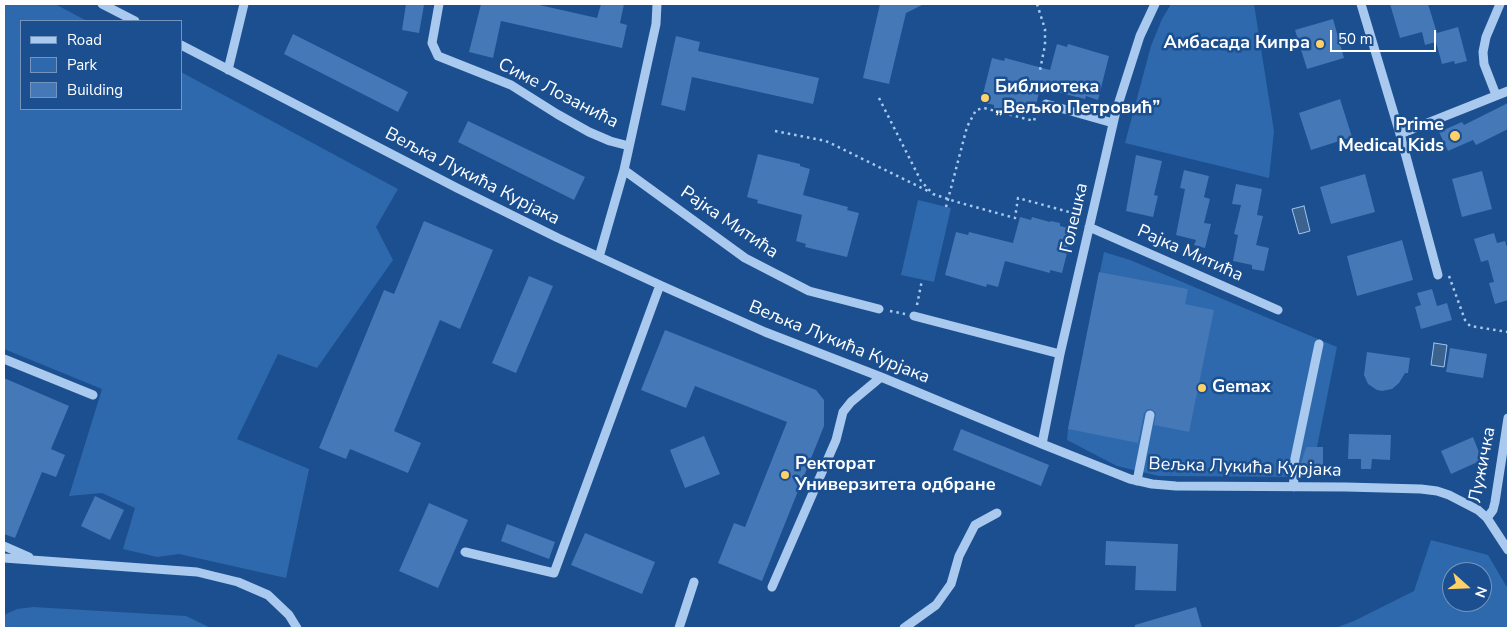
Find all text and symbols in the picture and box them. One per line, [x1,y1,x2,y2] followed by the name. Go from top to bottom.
[20,20,182,110] legend
[1332,20,1438,52] scale bar
[1338,29,1373,49] text: 50 m
[67,30,102,50] text: Road
[1164,33,1310,55] place label: Амбасада Кипра
[1314,38,1326,50] marker: Амбасада Кипра
[494,54,622,134] street label: Симе Лозанића
[67,55,97,75] text: Park
[995,77,1160,120] place label: Библиотека „Вељко Петровић”
[67,80,123,100] text: Building
[979,92,991,104] marker: Библиотека „Вељко Петровић”
[1338,115,1444,158] place label: Prime Medical Kids
[381,123,563,231] street label: Вељка Лукића Курјака
[1448,129,1462,143] marker: Prime Medical Kids
[1056,181,1094,255] street label: Голешка
[676,182,782,264] street label: Рајка Митића
[1134,221,1246,287] street label: Рајка Митића
[745,297,933,389] street label: Вељка Лукића Курјака
[1212,377,1270,399] place label: Gemax
[1196,382,1208,394] marker: Gemax
[1465,425,1501,505] street label: Лужичка
[795,454,996,496] place label: Ректорат Универзитета одбране
[1148,454,1342,482] street label: Вељка Лукића Курјака
[779,469,791,481] marker: Ректорат Универзитета одбране
[1442,562,1492,612] north arrow
[1470,584,1491,600] text: N

